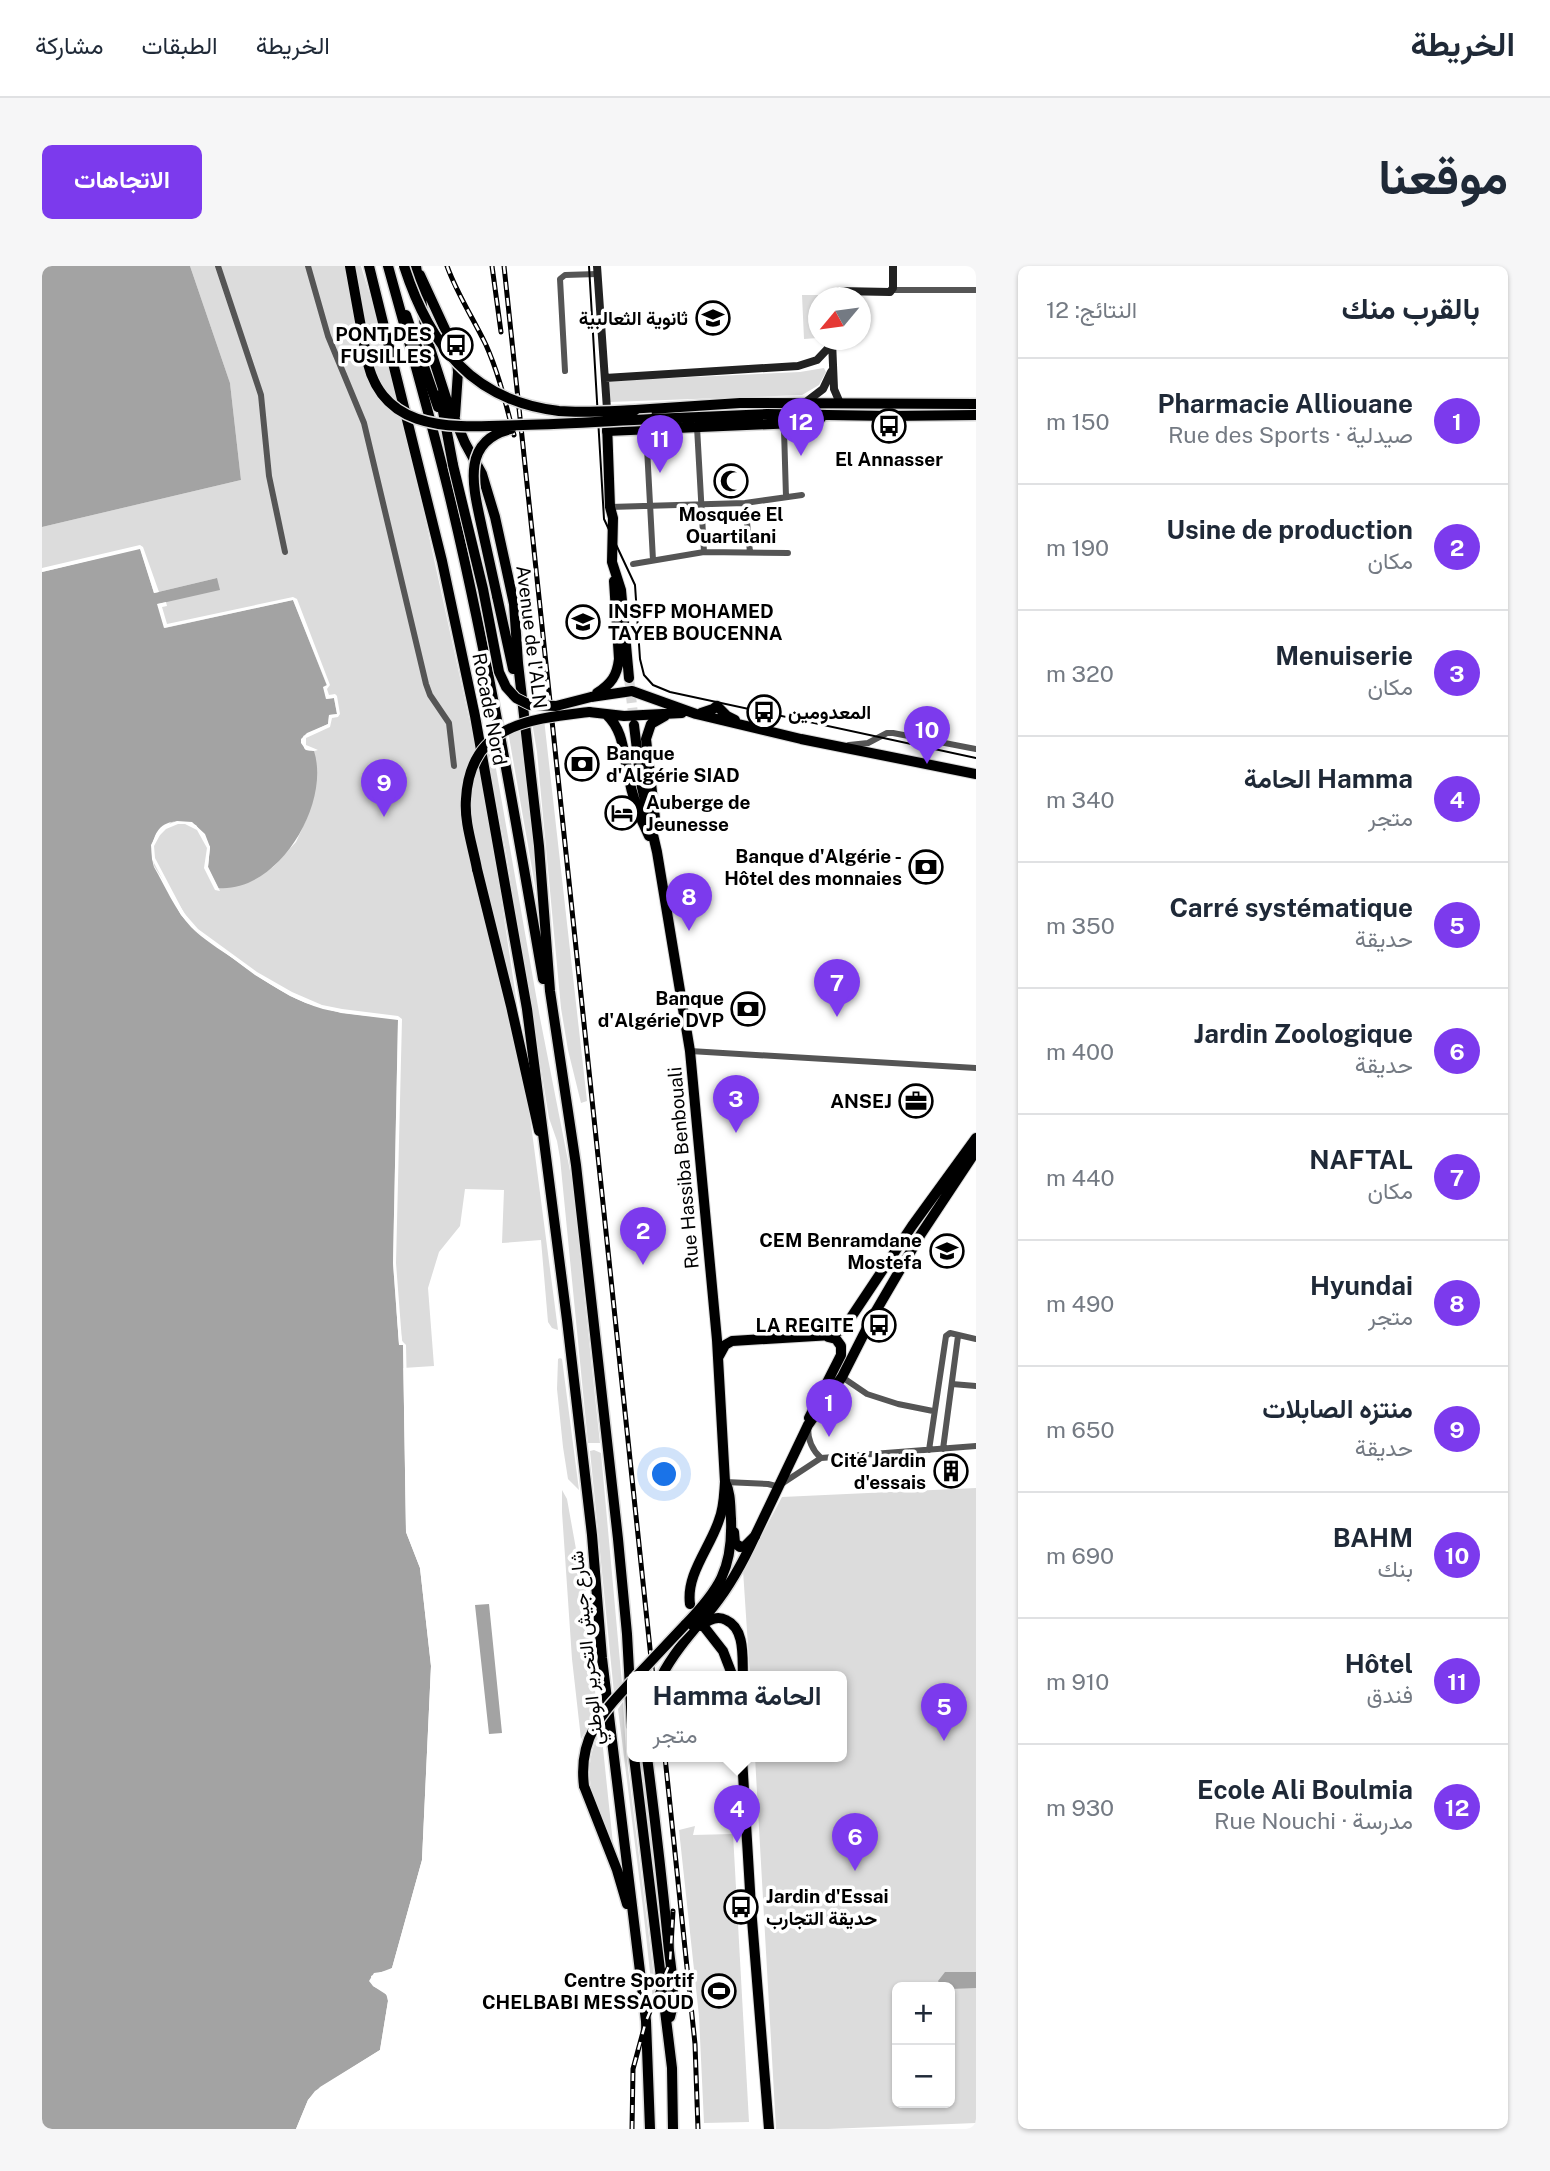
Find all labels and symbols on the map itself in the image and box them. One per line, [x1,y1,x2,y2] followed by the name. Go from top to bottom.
[808,287,871,350] north arrow
[694,299,732,337] school or university icon: ثانوية الثعالبية
[579,307,688,331] place label: ثانوية الثعالبية
[335,323,432,367] place label: PONT DES FUSILLES
[437,326,475,364] bus stop icon: PONT DES FUSILLES
[778,398,824,456] pin: 12
[870,407,908,445] bus stop icon: El Annasser
[637,415,683,473] pin: 11
[835,448,943,470] place label: El Annasser
[712,462,750,500] mosque icon: Mosquée El Ouartilani
[678,503,784,547] place label: Mosquée El Ouartilani
[512,564,552,710] street label: Avenue de l'ALN
[608,600,783,644] place label: INSFP MOHAMED TAYEB BOUCENNA
[564,603,602,641] school or university icon: INSFP MOHAMED TAYEB BOUCENNA
[468,651,512,767] street label: Rocade Nord
[745,693,783,731] bus stop icon: المعدومين
[788,701,871,725] place label: المعدومين
[904,706,950,764] pin: 10
[606,742,740,786] place label: Banque d'Algérie SIAD
[563,745,601,783] bank icon: Banque d'Algérie SIAD
[361,759,407,817] pin: 9
[646,791,750,835] place label: Auberge de Jeunesse
[603,794,641,832] hotel icon: Auberge de Jeunesse
[724,845,902,889] place label: Banque d'Algérie - Hôtel des monnaies
[907,848,945,886] bank icon: Banque d'Algérie - Hôtel des monnaies
[666,873,712,931] pin: 8
[814,959,860,1017] pin: 7
[598,987,724,1031] place label: Banque d'Algérie DVP
[729,990,767,1028] bank icon: Banque d'Algérie DVP
[663,1066,703,1270] street label: Rue Hassiba Benbouali
[713,1075,759,1133] pin: 3
[897,1082,935,1120] office icon: ANSEJ
[830,1090,892,1112] place label: ANSEJ
[620,1207,666,1265] pin: 2
[759,1229,922,1273] place label: CEM Benramdane Mostefa
[928,1232,966,1270] school or university icon: CEM Benramdane Mostefa
[860,1306,898,1344] bus stop icon: LA REGITE
[755,1314,854,1336] place label: LA REGITE
[806,1379,852,1437] pin: 1
[830,1449,926,1493] place label: Cité Jardin d'essais
[932,1452,970,1490] building icon: Cité Jardin d'essais
[647,1457,681,1491] your location
[565,1549,612,1746] street label: شارع جيش التحرير الوطني
[921,1683,967,1741] pin: 5
[714,1785,760,1843] pin: 4
[832,1813,878,1871] pin: 6
[766,1885,889,1931] place label: Jardin d'Essai حديقة التجارب
[722,1888,760,1926] bus stop icon: Jardin d'Essai حديقة التجارب
[482,1969,694,2013] place label: Centre Sportif CHELBABI MESSAOUD
[700,1972,738,2010] sports icon: Centre Sportif CHELBABI MESSAOUD

